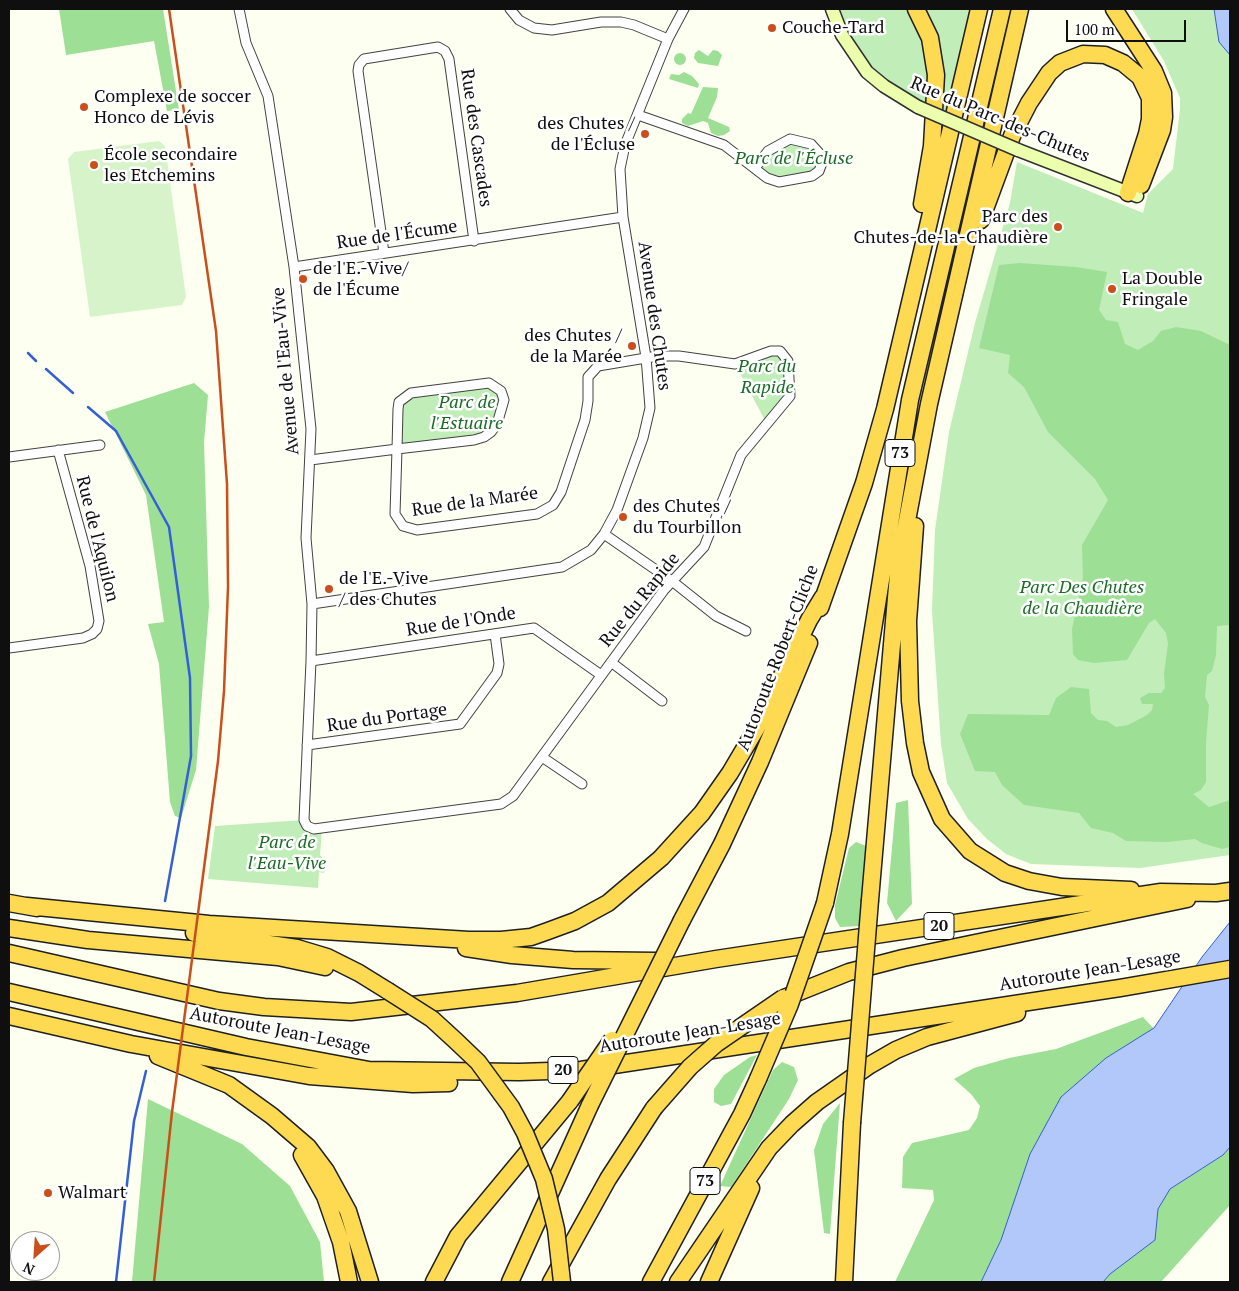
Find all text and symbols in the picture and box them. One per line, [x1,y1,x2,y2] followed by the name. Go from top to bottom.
[1069,10,1189,42] scale bar
[782,17,885,39] place label: Couche-Tard
[1074,19,1115,39] text: 100 m
[766,22,778,34] marker: Couche-Tard
[456,68,496,208] street label: Rue des Cascades
[907,72,1093,168] street label: Rue du Parc-des-Chutes
[94,86,251,128] place label: Complexe de soccer Honco de Lévis
[78,101,90,113] marker: Complexe de soccer Honco de Lévis
[537,113,635,156] place label: des Chutes / de l'Écluse
[639,128,651,140] marker: des Chutes / de l'Écluse
[104,144,237,186] place label: École secondaire les Etchemins
[735,148,853,170] park label: Parc de l'Écluse
[88,159,100,171] marker: École secondaire les Etchemins
[853,206,1048,248] place label: Parc des Chutes-de-la-Chaudière
[335,216,459,254] street label: Rue de l'Écume
[1052,221,1064,233] marker: Parc des Chutes-de-la-Chaudière
[633,240,675,392] street label: Avenue des Chutes
[313,258,409,300] place label: de l'E.-Vive/ de l'Écume
[1122,268,1203,310] place label: La Double Fringale
[297,273,309,285] marker: de l'E.-Vive/ de l'Écume
[1106,283,1118,295] marker: La Double Fringale
[268,286,304,456] street label: Avenue de l'Eau-Vive
[524,325,622,368] place label: des Chutes / de la Marée
[626,340,638,352] marker: des Chutes / de la Marée
[738,356,796,398] park label: Parc du Rapide
[431,392,503,434] park label: Parc de l'Estuaire
[885,439,915,466] road number: 73
[71,474,123,604] street label: Rue de l'Aquilon
[410,482,540,522] street label: Rue de la Marée
[633,496,742,538] place label: des Chutes / du Tourbillon
[617,511,629,523] marker: des Chutes / du Tourbillon
[595,548,685,652] street label: Rue du Rapide
[733,562,823,754] street label: Autoroute Robert-Cliche
[339,568,437,610] place label: de l'E.-Vive / des Chutes
[1020,577,1144,620] park label: Parc Des Chutes de la Chaudière
[323,583,335,595] marker: de l'E.-Vive / des Chutes
[405,603,517,641] street label: Rue de l'Onde
[325,699,449,737] street label: Rue du Portage
[248,832,326,874] park label: Parc de l'Eau-Vive
[924,912,954,939] road number: 20
[998,946,1182,996] street label: Autoroute Jean-Lesage
[188,1003,372,1059] street label: Autoroute Jean-Lesage
[598,1008,782,1058] street label: Autoroute Jean-Lesage
[548,1056,578,1084] road number: 20
[690,1168,720,1194] road number: 73
[58,1182,126,1204] place label: Walmart
[42,1187,54,1199] marker: Walmart
[10,1231,60,1281] north arrow
[20,1258,38,1280] text: N

